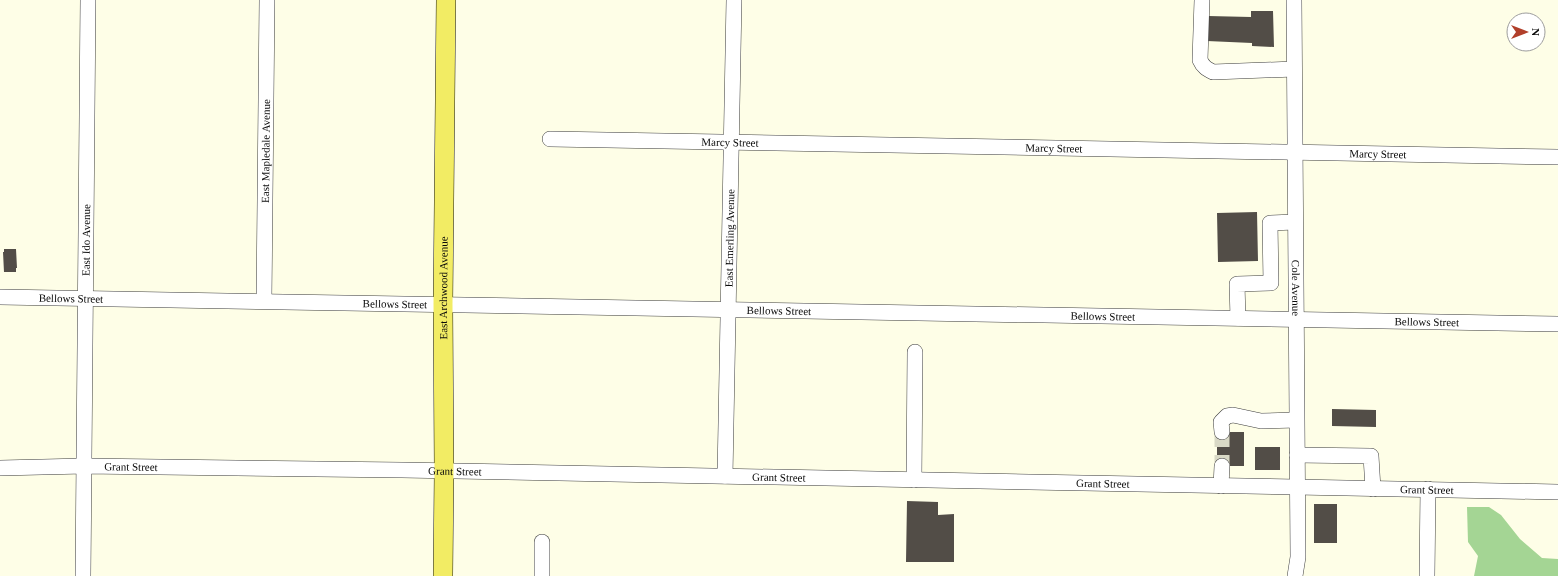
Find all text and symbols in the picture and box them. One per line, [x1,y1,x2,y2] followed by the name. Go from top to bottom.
[1506,12,1546,52] north arrow
[1530,28,1542,36] text: N
[259,99,272,203] street label: East Mapledale Avenue
[701,136,759,149] street label: Marcy Street
[1025,141,1083,155] street label: Marcy Street
[1349,147,1407,160] street label: Marcy Street
[723,189,736,287] street label: East Emerling Avenue
[80,204,92,276] street label: East Ido Avenue
[437,236,450,340] street label: East Archwood Avenue
[1290,260,1302,316] street label: Cole Avenue
[39,292,103,305] street label: Bellows Street
[363,297,427,310] street label: Bellows Street
[747,304,811,317] street label: Bellows Street
[1070,310,1135,323] street label: Bellows Street
[1394,315,1459,328] street label: Bellows Street
[104,460,158,473] street label: Grant Street
[428,464,482,478] street label: Grant Street
[752,471,806,484] street label: Grant Street
[1076,477,1130,490] street label: Grant Street
[1400,483,1454,496] street label: Grant Street

